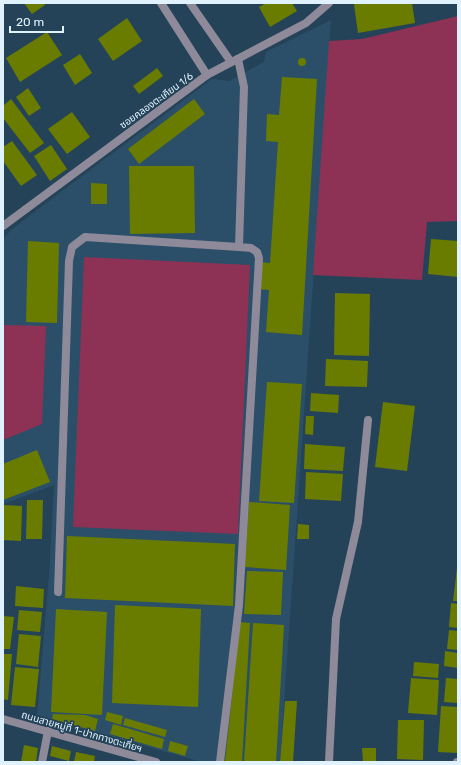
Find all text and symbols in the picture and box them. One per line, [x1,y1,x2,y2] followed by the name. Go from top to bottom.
[10,8,63,34] scale bar
[16,15,44,29] text: 20 m
[117,70,196,132] street label: ซอยคลองตะเคียน 1/6
[20,707,144,755] street label: ถนนสายหมู่ที่ 1-ปากทางตะเกี่ยฯ

